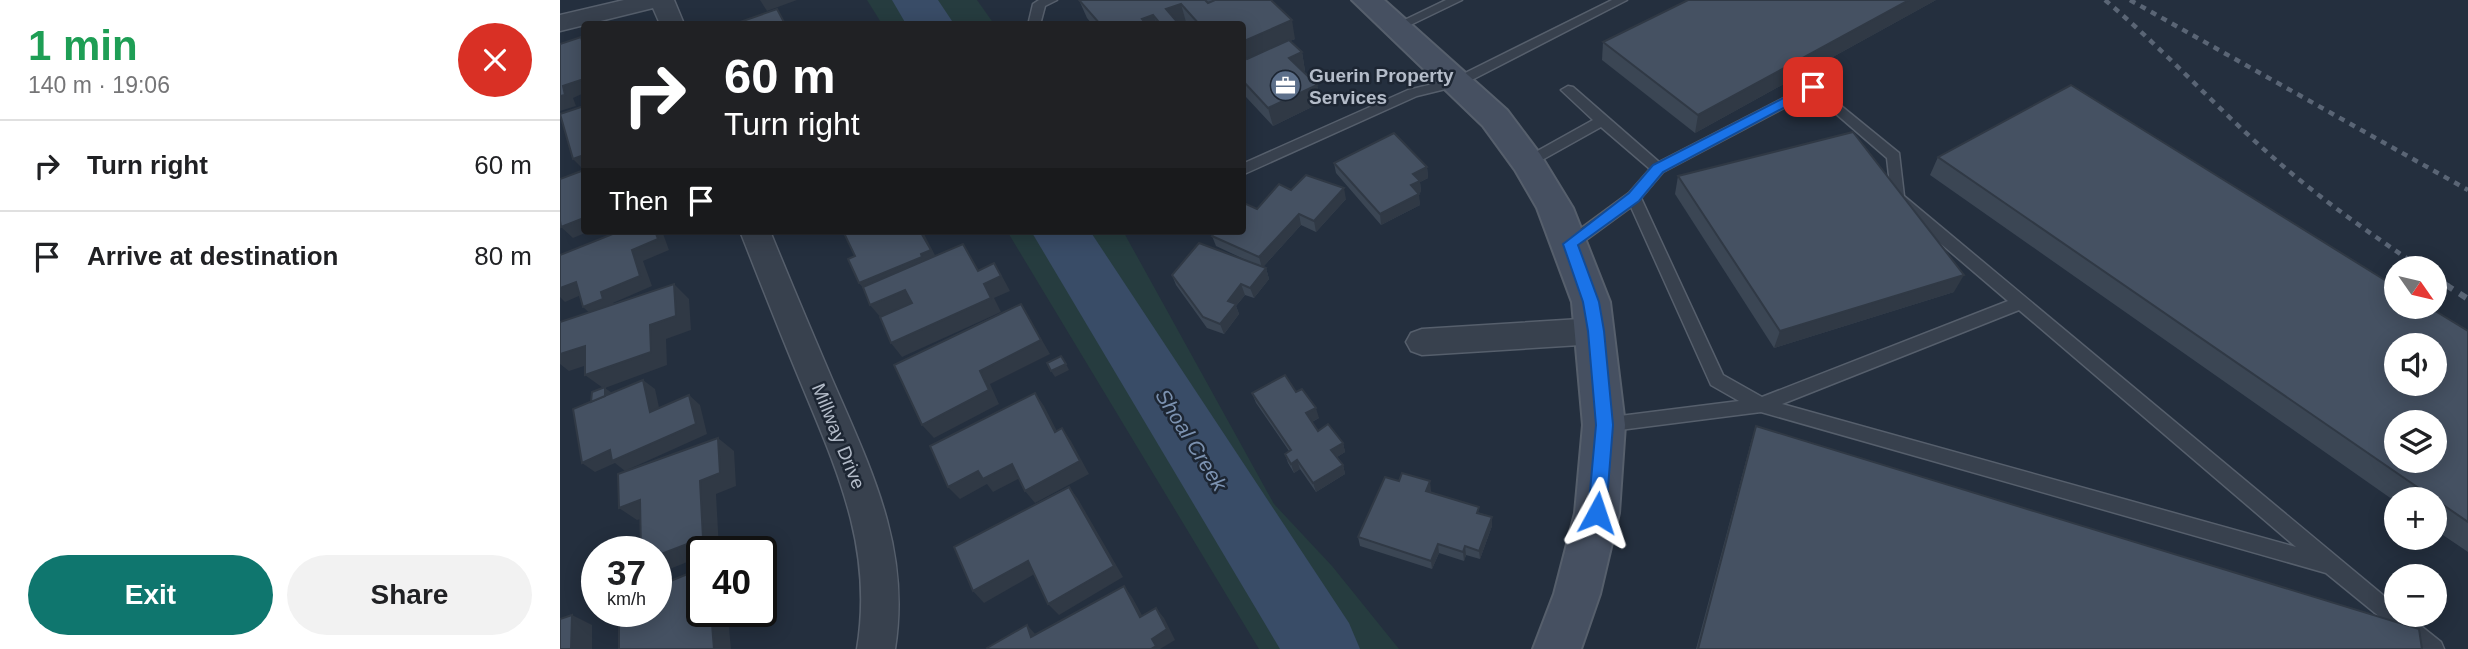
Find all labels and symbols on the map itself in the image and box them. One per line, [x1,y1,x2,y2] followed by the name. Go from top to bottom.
[1783,57,1843,117] pin
[1309,65,1454,108] place label: Guerin Property Services
[1269,69,1303,103] office icon: Guerin Property Services
[2384,256,2446,318] north arrow
[808,380,869,492] street label: Millway Drive
[1151,385,1233,496] water label: Shoal Creek
[1560,476,1634,550] position arrow
[686,536,777,627] speed limit sign: 40

